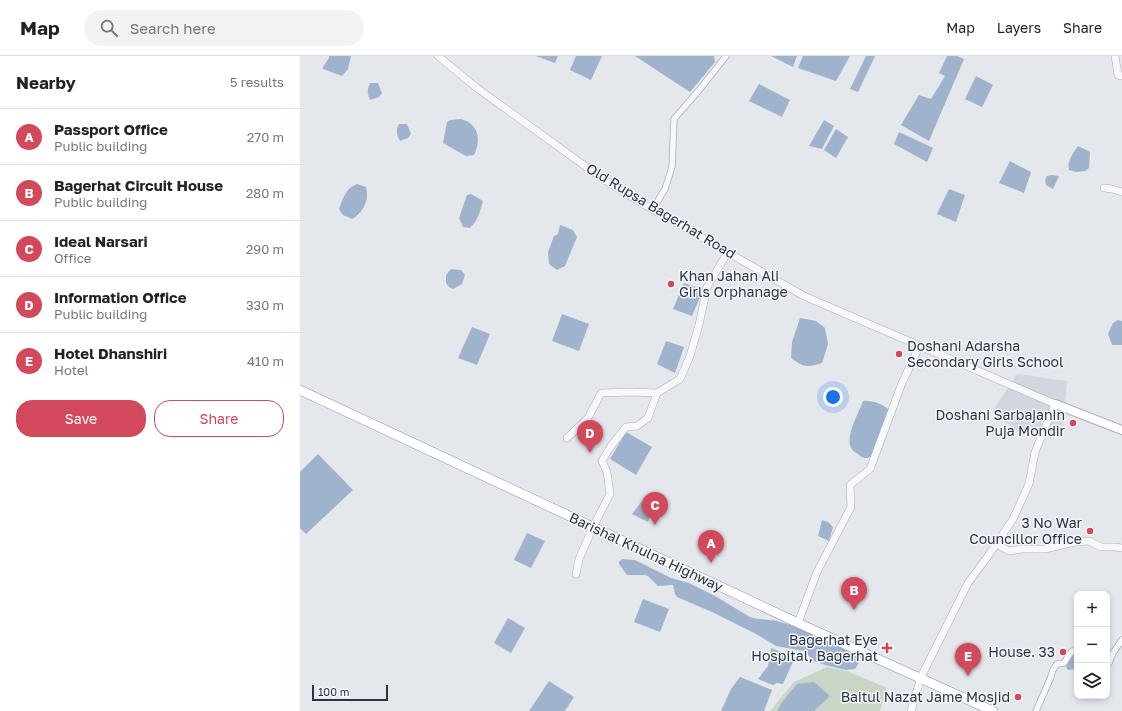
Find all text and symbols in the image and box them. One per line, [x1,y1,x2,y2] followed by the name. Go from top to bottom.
[84,10,364,46] search box
[20,16,60,39] text: Map
[98,17,120,39] icon: search
[130,19,216,37] text: Search here
[946,19,975,36] text: Map
[997,19,1041,36] text: Layers
[1063,19,1102,36] text: Share
[16,72,76,93] text: Nearby
[230,74,284,90] text: 5 results
[54,120,168,138] text: Passport Office
[24,129,34,145] text: A
[247,129,284,145] text: 270 m
[54,138,147,154] text: Public building
[583,159,739,262] street label: Old Rupsa Bagerhat Road
[54,176,223,194] text: Bagerhat Circuit House
[24,185,34,201] text: B
[246,185,284,201] text: 280 m
[54,194,147,210] text: Public building
[54,232,148,250] text: Ideal Narsari
[24,241,34,257] text: C
[246,241,284,257] text: 290 m
[54,250,91,266] text: Office
[679,267,788,300] place label: Khan Jahan Ali Girls Orphanage
[666,279,676,289] marker: Khan Jahan Ali Girls Orphanage
[54,288,187,306] text: Information Office
[24,297,34,313] text: D
[246,297,284,313] text: 330 m
[54,306,147,322] text: Public building
[907,337,1063,370] place label: Doshani Adarsha Secondary Girls School
[54,344,167,362] text: Hotel Dhanshiri
[894,349,904,359] marker: Doshani Adarsha Secondary Girls School
[25,353,33,369] text: E
[247,353,284,369] text: 410 m
[54,362,89,378] text: Hotel
[823,387,843,407] your location
[16,400,146,437] button: Save
[154,400,284,437] button: Share
[936,406,1066,439] place label: Doshani Sarbajanin Puja Mondir
[1068,418,1078,428] marker: Doshani Sarbajanin Puja Mondir
[577,420,603,453] pin: D
[642,492,668,525] pin: C
[567,508,726,595] street label: Barishal Khulna Highway
[969,514,1083,547] place label: 3 No War Councillor Office
[1085,526,1095,536] marker: 3 No War Councillor Office
[698,530,724,563] pin: A
[841,577,867,610] pin: B
[1074,591,1110,699] map controls
[1074,591,1110,627] button: +
[1074,627,1110,663] button: −
[751,631,878,664] place label: Bagerhat Eye Hospital, Bagerhat
[881,642,893,654] marker: Bagerhat Eye Hospital, Bagerhat
[955,643,981,676] pin: E
[988,643,1055,660] place label: House. 33
[1058,647,1068,657] marker: House. 33
[1074,663,1110,699] button: layers
[312,683,388,702] scale bar
[318,685,349,698] text: 100 m
[841,688,1010,705] place label: Baitul Nazat Jame Mosjid
[1013,692,1023,702] marker: Baitul Nazat Jame Mosjid

